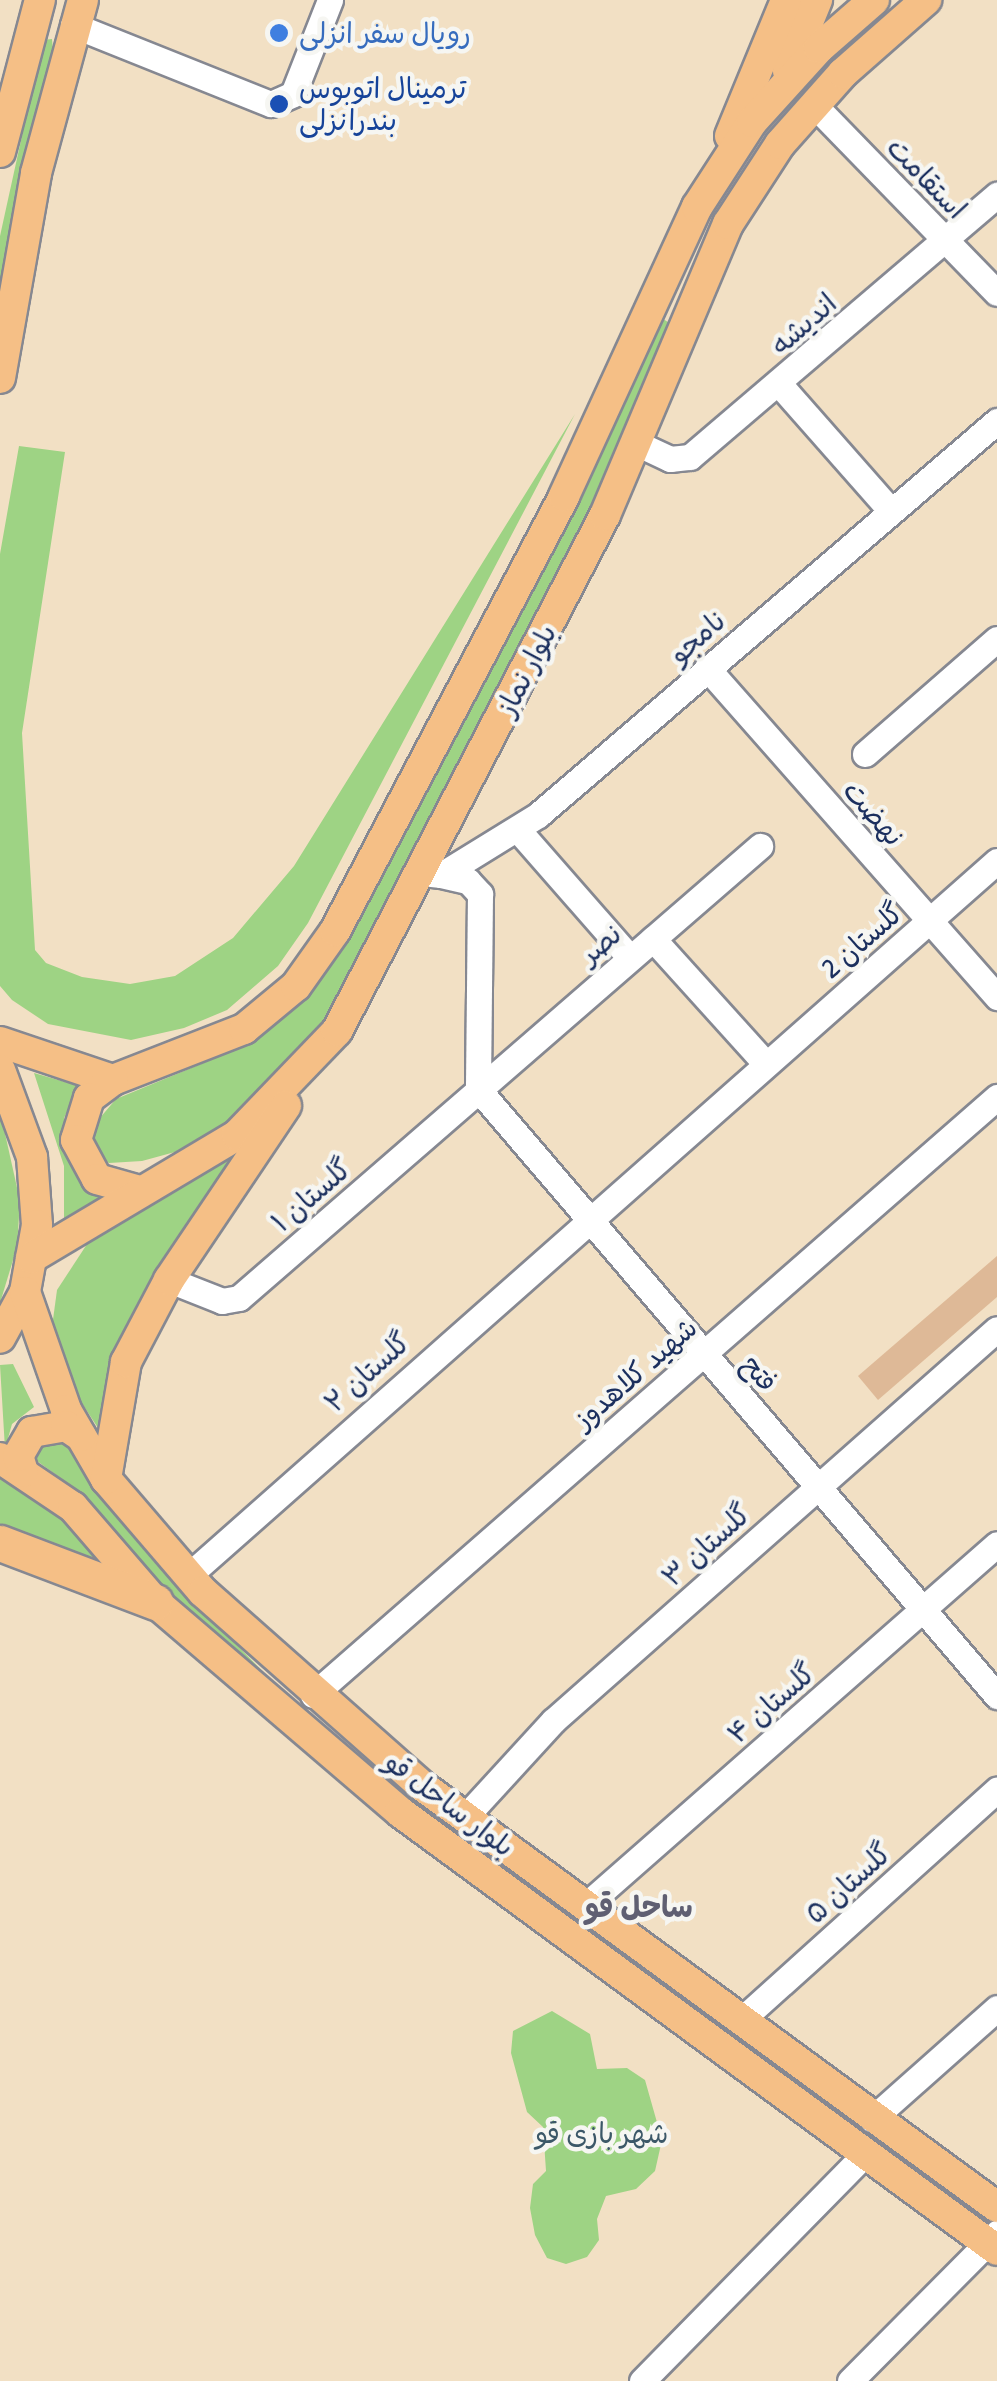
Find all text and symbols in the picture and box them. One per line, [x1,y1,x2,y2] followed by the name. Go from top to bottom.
[299,16,471,50] place label: رویال سفر انزلی
[268,22,290,44] marker: رویال سفر انزلی
[299,71,466,137] place label: ترمینال اتوبوس بندرانزلی
[268,93,290,115] marker: ترمینال اتوبوس بندرانزلی
[880,130,974,226] street label: استقامت
[763,286,843,362] street label: اندیشه
[662,604,732,670] street label: نامجو
[489,619,563,721] street label: بلوار نماز
[837,773,911,853] street label: نهضت
[814,895,910,985] street label: گلستان 2
[572,917,628,971] street label: نصر
[264,1151,358,1239] street label: گلستان ۱
[566,1310,704,1436] street label: شهید کلاهدوز
[317,1325,417,1419] street label: گلستان ۲
[735,1348,785,1398] street label: فتح
[655,1496,757,1594] street label: گلستان ۳
[720,1656,822,1750] street label: گلستان ۴
[379,1745,521,1863] street label: بلوار ساحل قو
[798,1836,898,1930] street label: گلستان ۵
[585,1888,693,1924] district label: ساحل قو
[536,2116,668,2150] park label: شهر بازی قو

